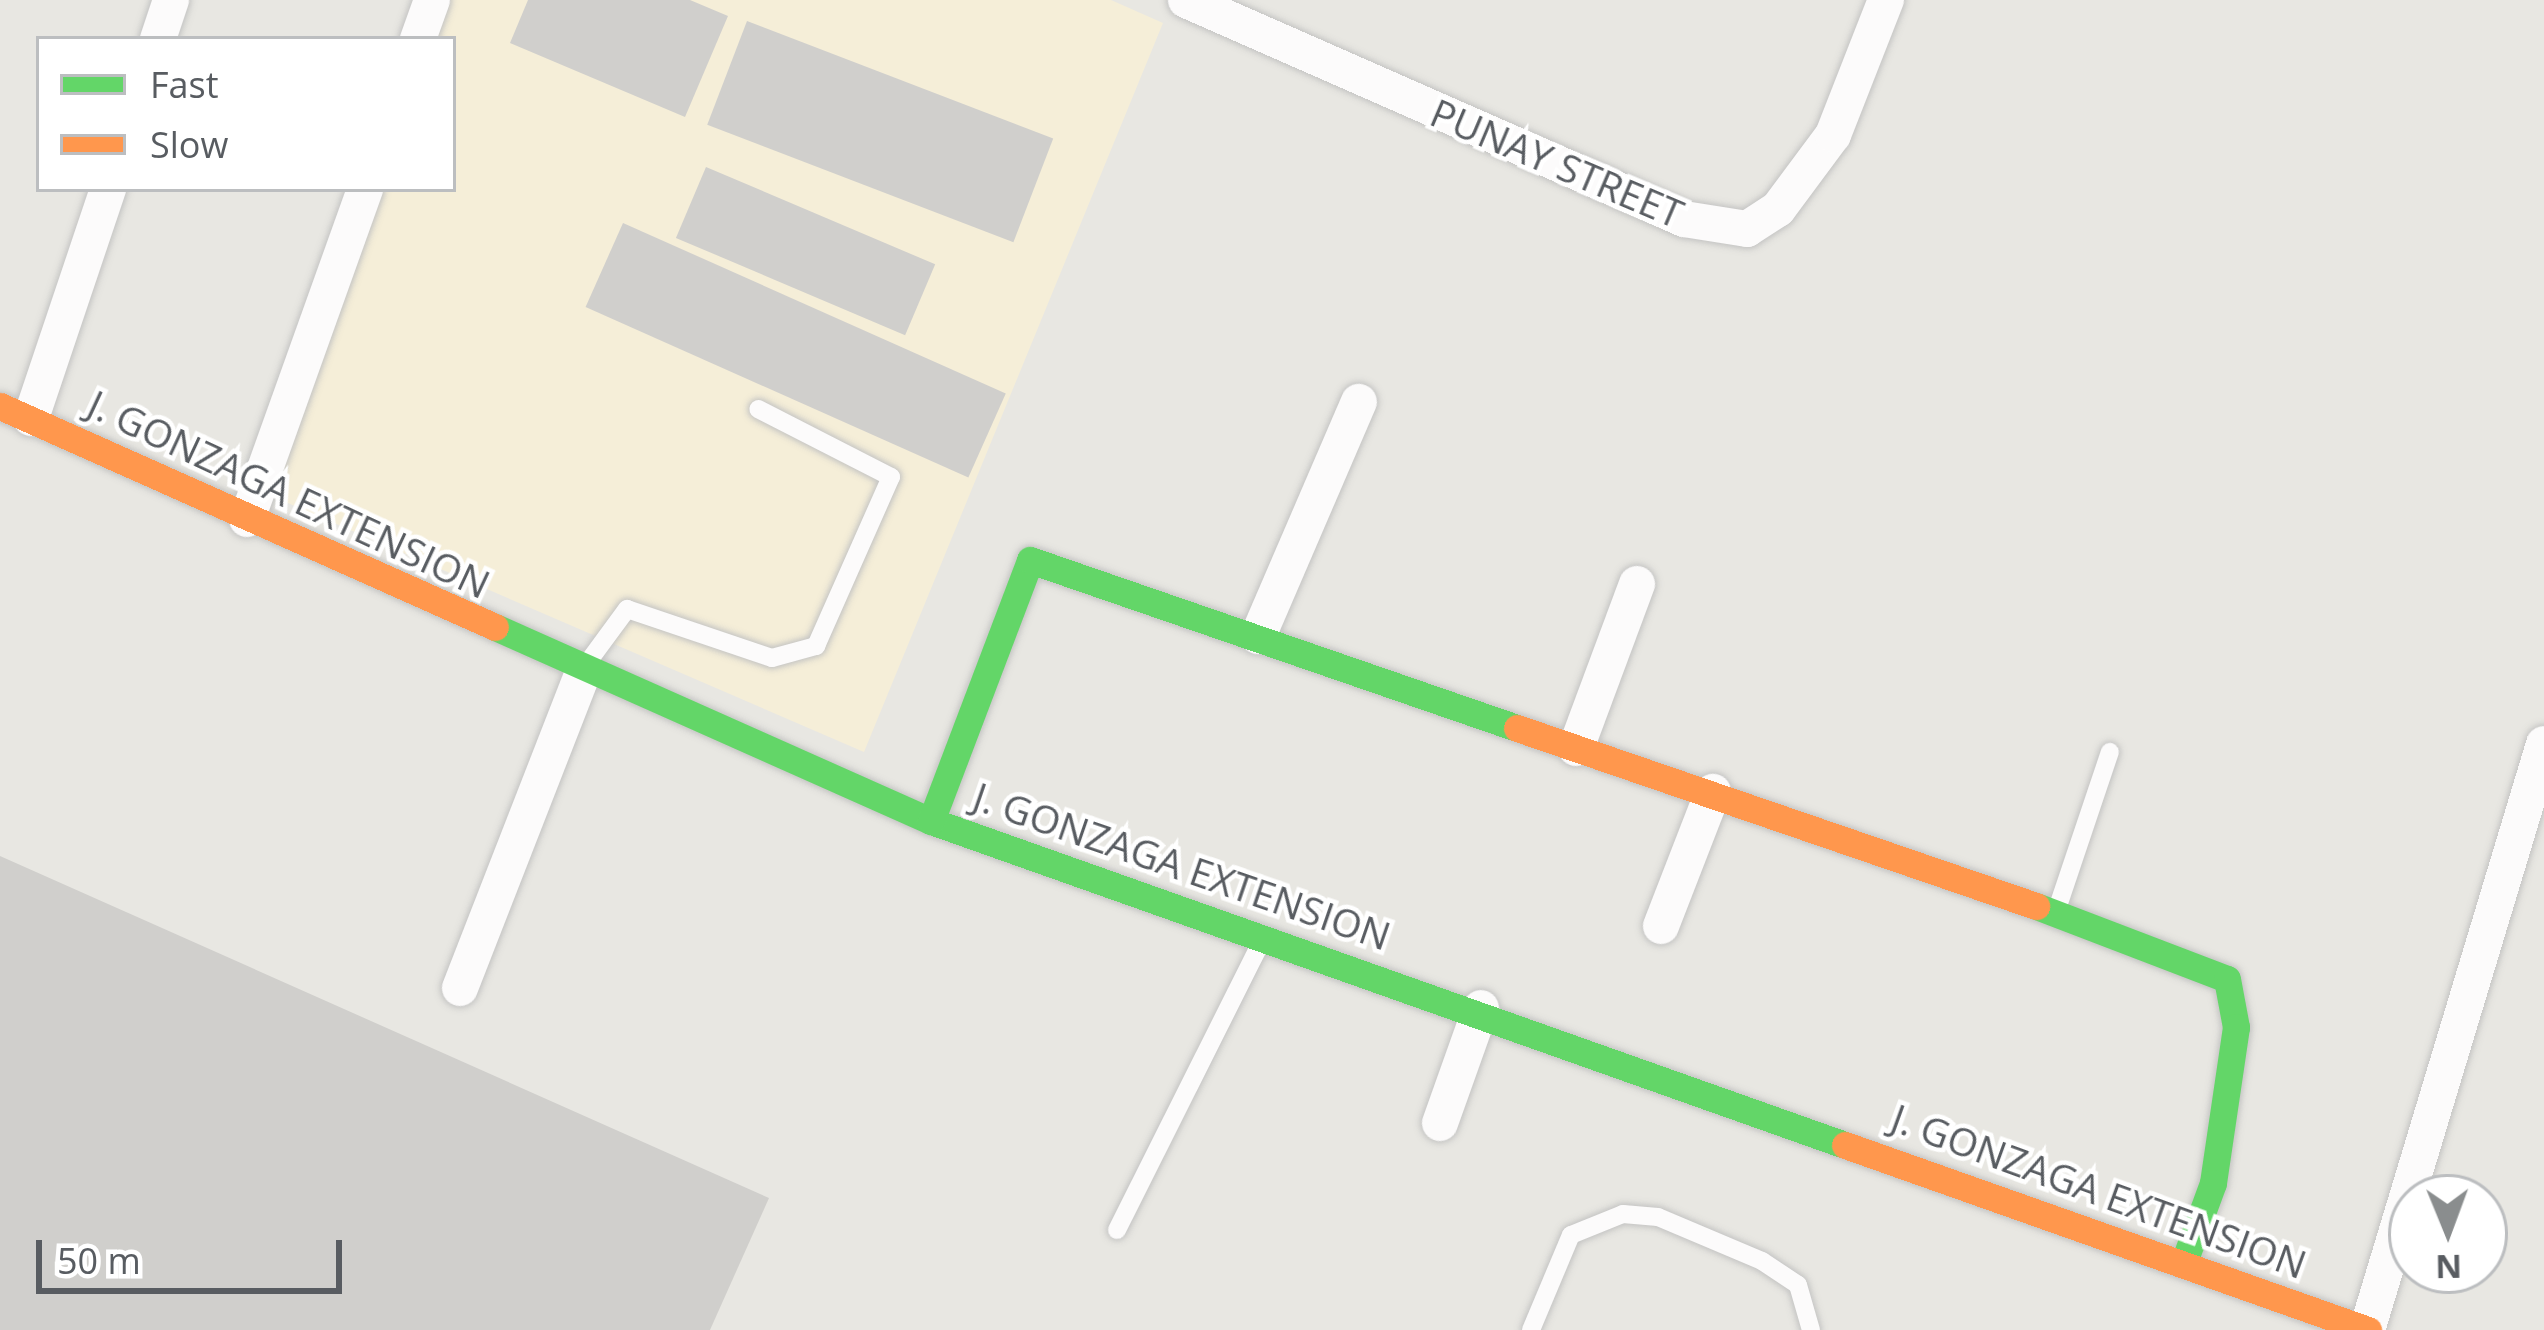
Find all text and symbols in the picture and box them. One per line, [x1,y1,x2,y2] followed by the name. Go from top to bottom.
[36,36,456,192] legend
[150,60,219,109] text: Fast
[1424,89,1690,237] street label: PUNAY STREET
[150,120,228,169] text: Slow
[81,380,497,608] street label: J. GONZAGA EXTENSION
[967,773,1397,959] street label: J. GONZAGA EXTENSION
[1885,1094,2313,1288] street label: J. GONZAGA EXTENSION
[2388,1174,2508,1294] north arrow
[42,1216,348,1290] scale bar
[57,1236,141,1285] text: 50 m
[2435,1245,2462,1290] text: N

